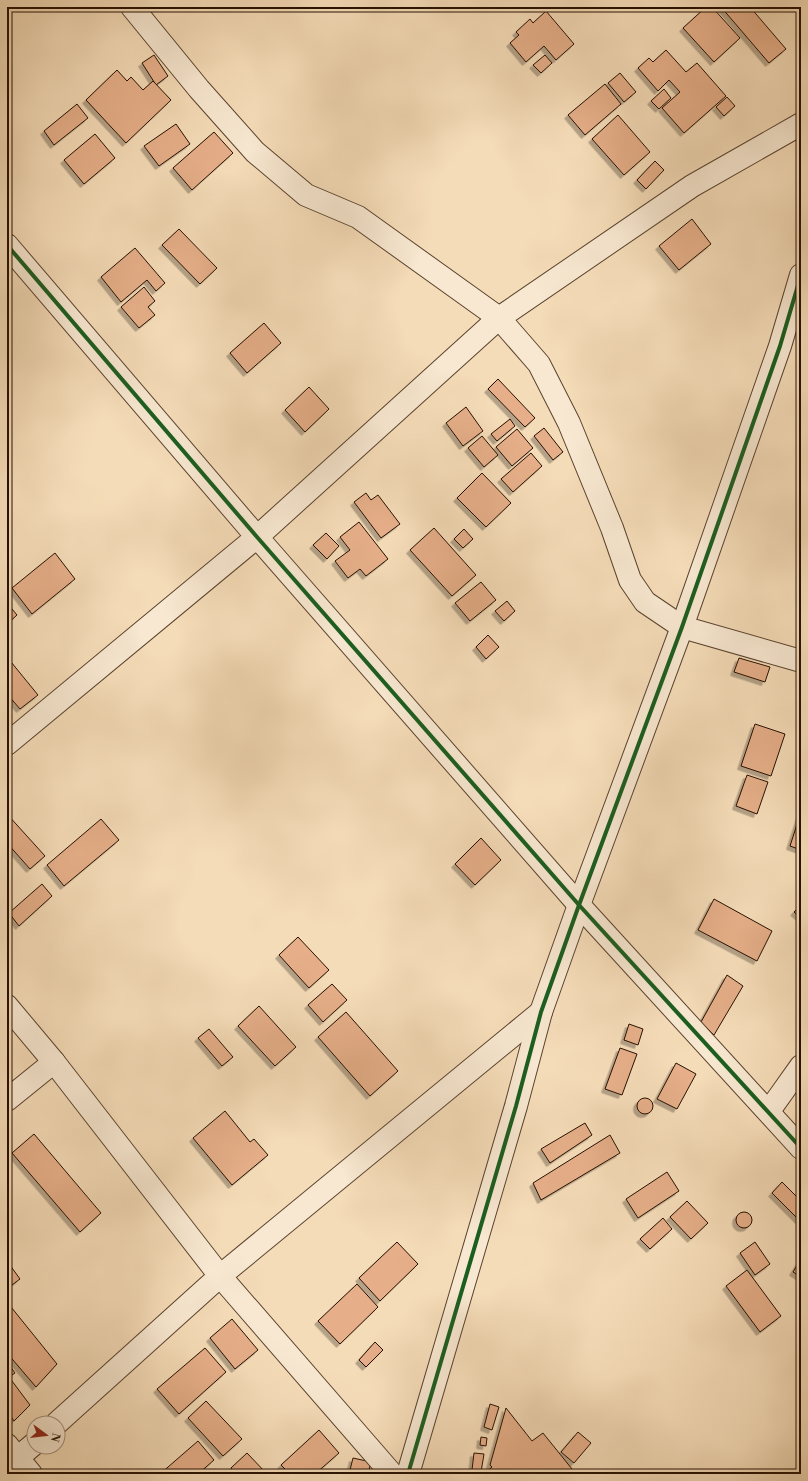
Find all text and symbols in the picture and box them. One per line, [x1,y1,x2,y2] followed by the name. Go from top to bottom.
[26,1415,66,1455] north arrow
[47,1431,63,1444] text: N

